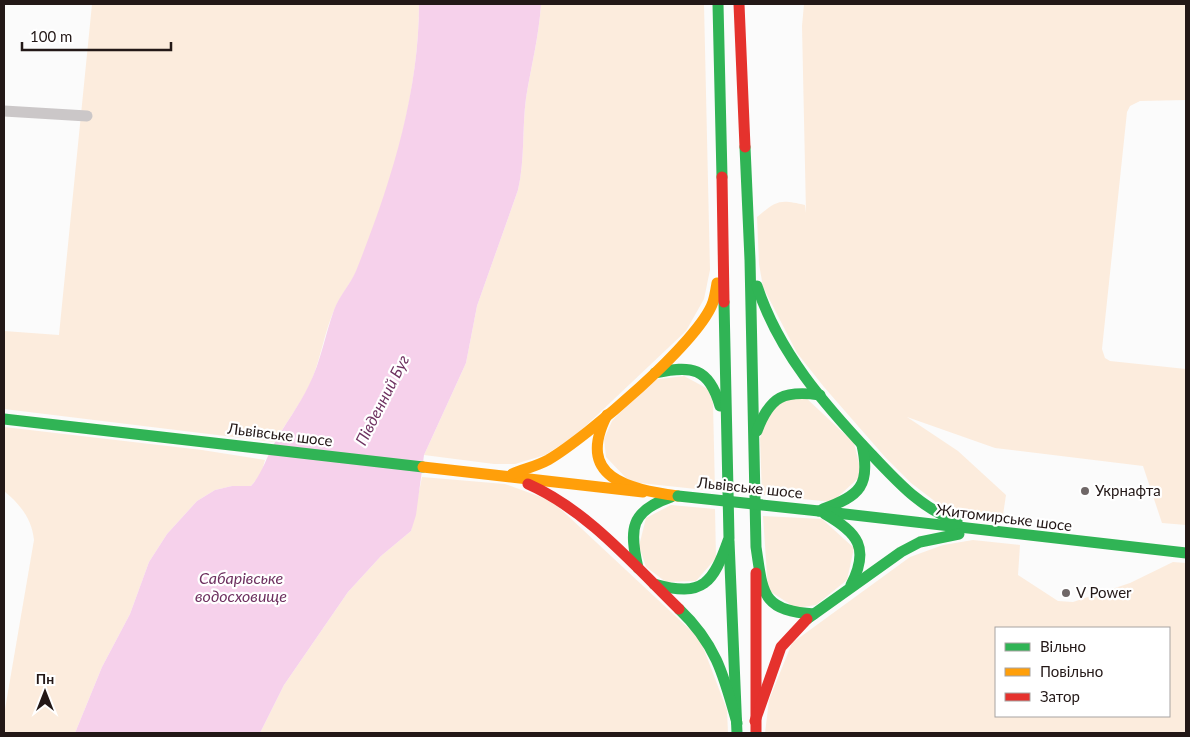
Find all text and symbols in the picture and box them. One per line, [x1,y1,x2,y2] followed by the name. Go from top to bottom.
[22,20,171,52] scale bar
[30,27,72,45] text: 100 m
[351,351,412,448] water label: Південний Буг
[226,419,334,449] street label: Львівське шосе
[696,472,804,501] street label: Львівське шосе
[1095,481,1161,499] place label: Укрнафта
[1079,485,1091,497] marker: Укрнафта
[935,500,1073,534] street label: Житомирське шосе
[195,568,287,605] water label: Сабарівське водосховище
[1076,583,1132,601] place label: V Power
[1060,587,1072,599] marker: V Power
[995,627,1170,717] legend
[1040,637,1086,655] text: Вільно
[1040,662,1103,680] text: Повільно
[20,667,70,717] north arrow
[36,670,54,687] text: Пн
[1040,687,1080,705] text: Затор

